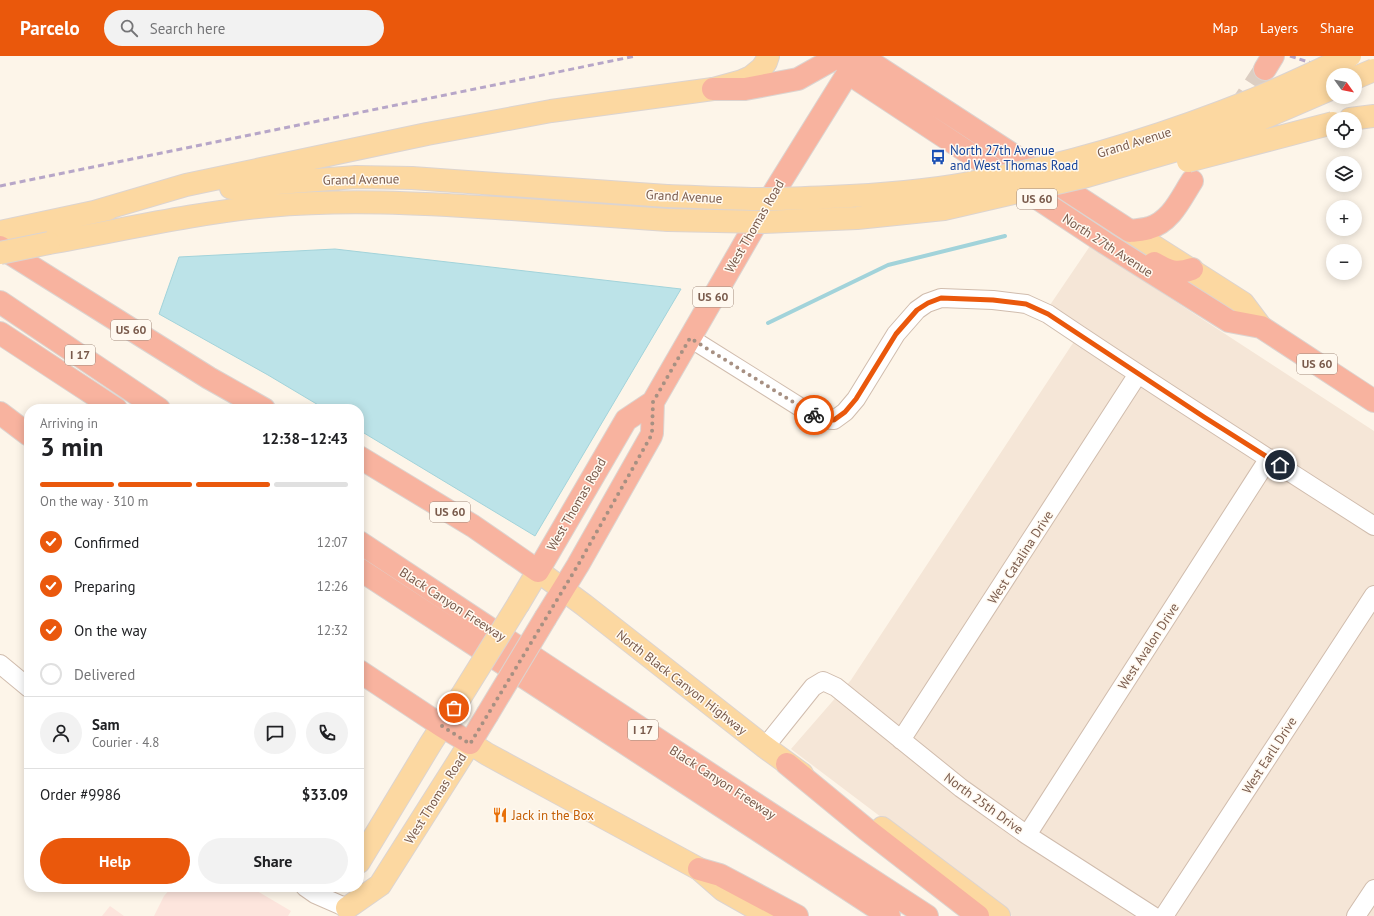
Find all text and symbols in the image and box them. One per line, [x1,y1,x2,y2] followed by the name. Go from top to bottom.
[104,10,384,46] search box
[20,16,80,40] text: Parcelo
[118,17,140,39] icon: search
[150,19,225,38] text: Search here
[1212,19,1238,37] text: Map
[1260,19,1298,37] text: Layers
[1320,19,1354,37] text: Share
[1326,68,1362,104] north arrow
[1326,68,1362,280] map controls
[1326,112,1362,148] button: locate
[1095,123,1173,162] street label: Grand Avenue
[950,142,1078,174] place label: North 27th Avenue and West Thomas Road
[929,148,947,166] bus stop icon: North 27th Avenue and West Thomas Road
[1326,156,1362,192] button: layers
[323,170,399,189] street label: Grand Avenue
[721,177,788,276] street label: West Thomas Road
[645,186,723,207] street label: Grand Avenue
[1017,189,1057,209] road number: US 60
[1326,200,1362,236] button: +
[1059,210,1156,281] street label: North 27th Avenue
[1326,244,1362,280] button: −
[693,287,733,307] road number: US 60
[111,320,151,340] road number: US 60
[65,345,95,365] road number: I 17
[1297,354,1337,374] road number: US 60
[794,395,834,435] courier
[803,404,825,426] icon: bike
[40,415,98,432] text: Arriving in
[262,429,348,448] text: 12:38–12:43
[40,430,103,463] text: 3 min
[1263,448,1297,482] pin
[1269,454,1291,476] icon: home
[543,455,610,554] street label: West Thomas Road
[40,493,148,510] text: On the way · 310 m
[430,502,470,522] road number: US 60
[984,507,1057,607] street label: West Catalina Drive
[40,531,62,553] icon: check
[74,533,139,552] text: Confirmed
[317,534,348,551] text: 12:07
[396,564,509,645] street label: Black Canyon Freeway
[40,575,62,597] icon: check
[74,577,136,596] text: Preparing
[317,578,348,595] text: 12:26
[1114,600,1183,693] street label: West Avalon Drive
[40,619,62,641] icon: check
[74,621,147,640] text: On the way
[317,622,348,639] text: 12:32
[613,626,750,739] street label: North Black Canyon Highway
[74,665,135,684] text: Delivered
[437,691,471,725] pin
[443,697,465,719] icon: bag
[40,712,82,754] button: person
[254,712,296,754] button: chat
[306,712,348,754] button: phone
[1238,714,1301,797] street label: West Earll Drive
[92,715,119,734] text: Sam
[628,720,658,740] road number: I 17
[92,734,159,751] text: Courier · 4.8
[666,742,779,823] street label: Black Canyon Freeway
[401,749,470,847] street label: West Thomas Road
[941,769,1027,838] street label: North 25th Drive
[40,785,121,804] text: Order #9986
[302,785,348,804] text: $33.09
[491,806,509,824] restaurant icon: Jack in the Box
[511,807,594,824] place label: Jack in the Box
[40,838,190,884] button: Help
[198,838,348,884] button: Share

